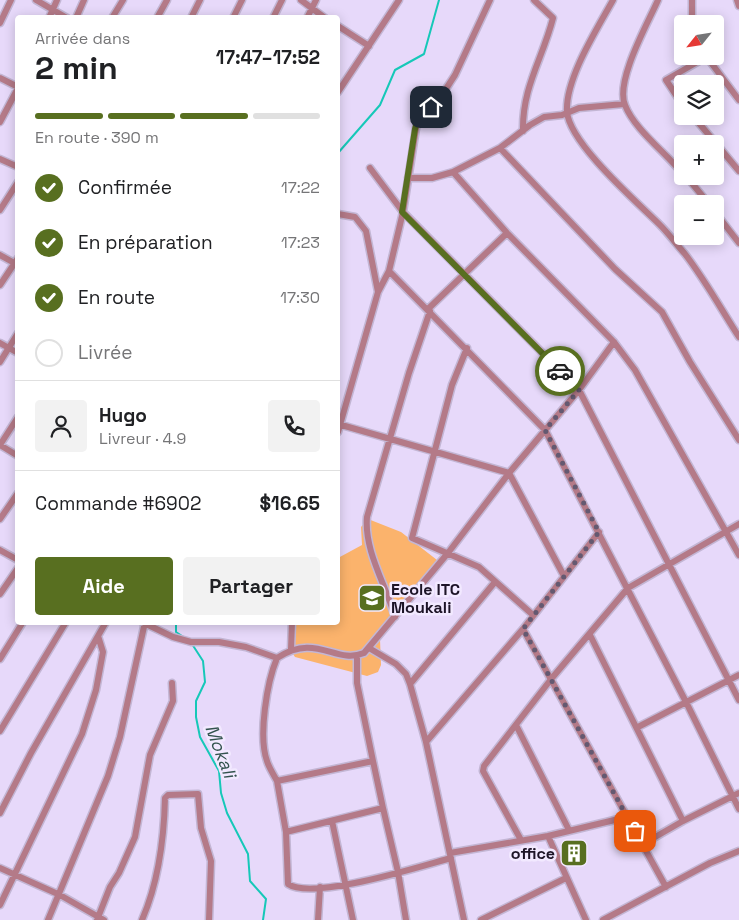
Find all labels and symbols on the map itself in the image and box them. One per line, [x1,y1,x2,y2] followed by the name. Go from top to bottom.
[674,15,724,65] north arrow
[410,86,452,128] pin
[535,346,585,396] courier
[391,579,460,618] place label: Ecole ITC Moukali
[357,583,387,613] school or university icon: Ecole ITC Moukali
[200,721,243,783] water label: Mokali
[614,810,656,852] pin
[559,838,589,868] building icon: office
[511,843,555,864] place label: office

